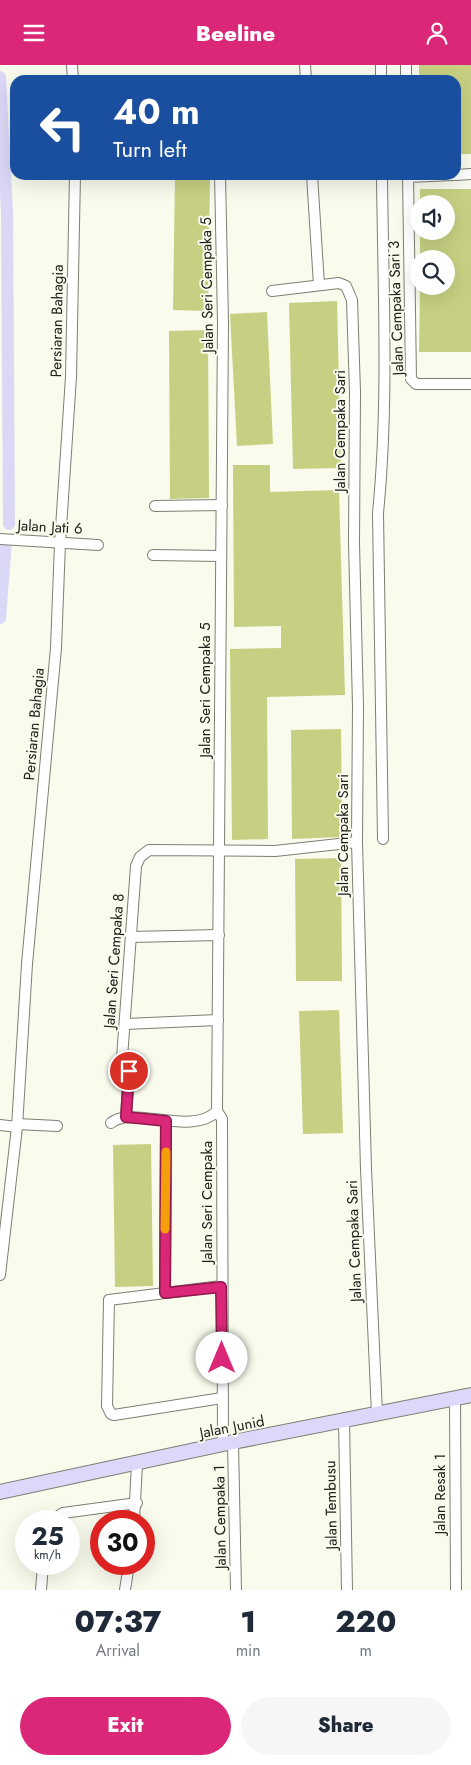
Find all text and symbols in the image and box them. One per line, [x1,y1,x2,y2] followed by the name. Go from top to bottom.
[196,17,275,49] text: Beeline
[20,19,48,47] icon: menu
[423,19,451,47] icon: person
[113,87,200,137] text: 40 m
[30,95,95,160] icon: left
[113,133,187,165] text: Turn left
[410,195,455,295] map controls
[410,195,455,240] button: sound
[195,217,219,355] street label: Jalan Seri Cempaka 5
[383,240,409,378] street label: Jalan Cempaka Sari 3
[410,250,455,295] button: search
[45,264,69,378] street label: Persiaran Bahagia
[329,370,351,494] street label: Jalan Cempaka Sari
[15,514,83,540] street label: Jalan Jati 6
[194,622,216,760] street label: Jalan Seri Cempaka 5
[18,667,50,781] street label: Persiaran Bahagia
[332,774,354,898] street label: Jalan Cempaka Sari
[98,893,130,1031] street label: Jalan Seri Cempaka 8
[108,1050,150,1092] pin
[115,1057,143,1085] icon: arrive
[196,1141,218,1265] street label: Jalan Seri Cempaka
[341,1180,367,1304] street label: Jalan Cempaka Sari
[195,1331,247,1383] position arrow
[196,1410,266,1444] street label: Jalan Junid
[429,1453,451,1537] street label: Jalan Resak 1
[319,1460,343,1552] street label: Jalan Tembusu
[208,1465,232,1571] street label: Jalan Cempaka 1
[90,1510,155,1575] speed limit sign: 30
[31,1518,64,1554] text: 25
[34,1546,61,1564] text: km/h
[74,1600,161,1643] text: 07:37
[240,1600,256,1643] text: 1
[335,1600,397,1643] text: 220
[96,1639,140,1662] text: Arrival
[236,1639,261,1662] text: min
[360,1639,372,1662] text: m
[20,1697,231,1755] button: Exit
[241,1697,451,1755] button: Share

